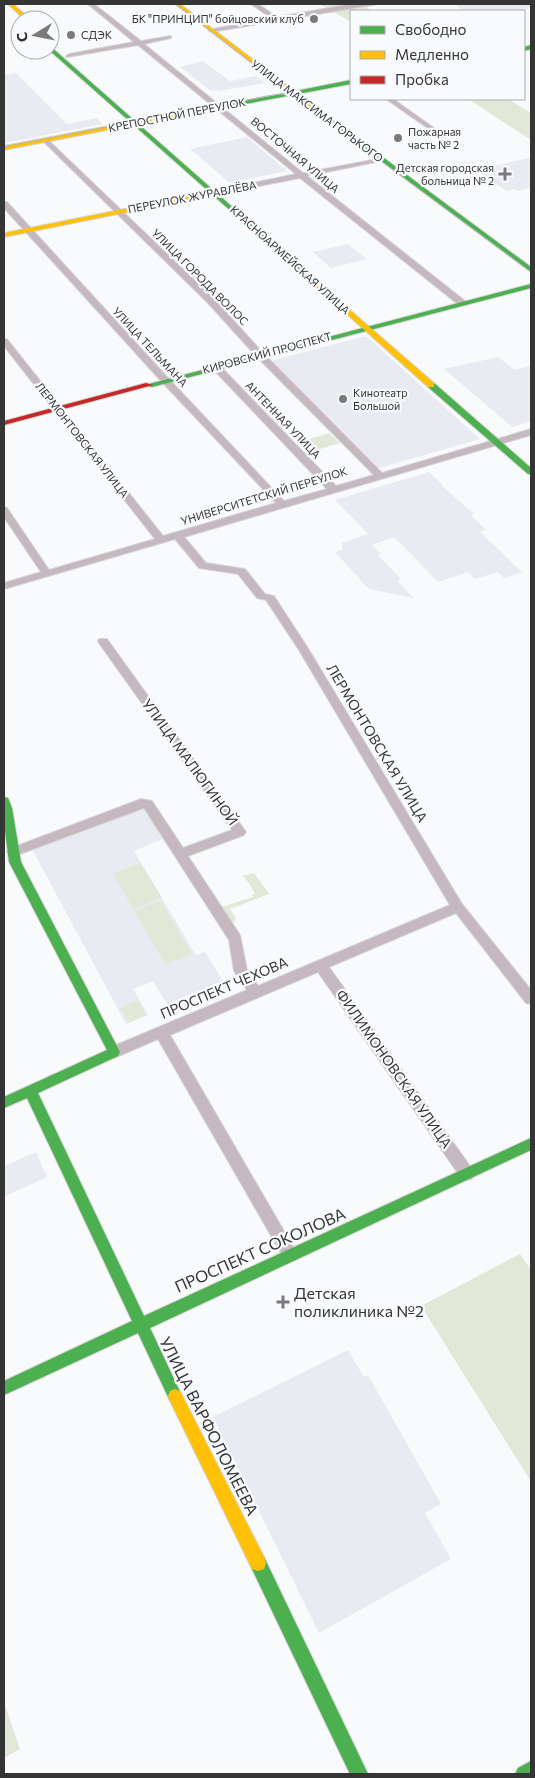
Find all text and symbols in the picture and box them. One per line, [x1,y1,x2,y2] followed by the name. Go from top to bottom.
[10,10,60,60] north arrow
[350,10,525,100] legend
[132,12,304,25] place label: БК "ПРИНЦИП" бойцовский клуб
[308,13,320,25] marker: БК "ПРИНЦИП" бойцовский клуб
[395,20,466,38] text: Свободно
[81,28,113,41] place label: СДЭК
[65,29,77,41] marker: СДЭК
[13,31,31,44] text: С
[395,45,469,63] text: Медленно
[249,57,386,164] street label: УЛИЦА МАКСИМА ГОРЬКОГО
[395,70,449,88] text: Пробка
[107,94,247,134] street label: КРЕПОСТНОЙ ПЕРЕУЛОК
[249,114,342,196] street label: ВОСТОЧНАЯ УЛИЦА
[408,125,461,151] place label: Пожарная часть № 2
[392,132,404,144] marker: Пожарная часть № 2
[396,161,494,187] place label: Детская городская больница № 2
[498,167,512,181] marker: Детская городская больница № 2
[126,177,258,215] street label: ПЕРЕУЛОК ЖУРАВЛЁВА
[228,202,354,317] street label: КРАСНОАРМЕЙСКАЯ УЛИЦА
[150,226,251,327] street label: УЛИЦА ГОРОДА ВОЛОС
[110,304,191,389] street label: УЛИЦА ТЕЛЬМАНА
[201,328,333,376] street label: КИРОВСКИЙ ПРОСПЕКТ
[243,378,324,461] street label: АНТЕННАЯ УЛИЦА
[33,379,132,500] street label: ЛЕРМОНТОВСКАЯ УЛИЦА
[353,386,408,412] place label: Кинотеатр Большой
[337,393,349,405] marker: Кинотеатр Большой
[179,463,349,527] street label: УНИВЕРСИТЕТСКИЙ ПЕРЕУЛОК
[323,660,432,825] street label: ЛЕРМОНТОВСКАЯ УЛИЦА
[139,695,242,828] street label: УЛИЦА МАЛЮГИНОЙ
[157,953,290,1022] street label: ПРОСПЕКТ ЧЕХОВА
[333,986,456,1151] street label: ФИЛИМОНОВСКАЯ УЛИЦА
[171,1203,348,1296] street label: ПРОСПЕКТ СОКОЛОВА
[294,1283,424,1320] place label: Детская поликлиника №2
[276,1295,290,1309] marker: Детская поликлиника №2
[156,1333,263,1518] street label: УЛИЦА ВАРФОЛОМЕЕВА

